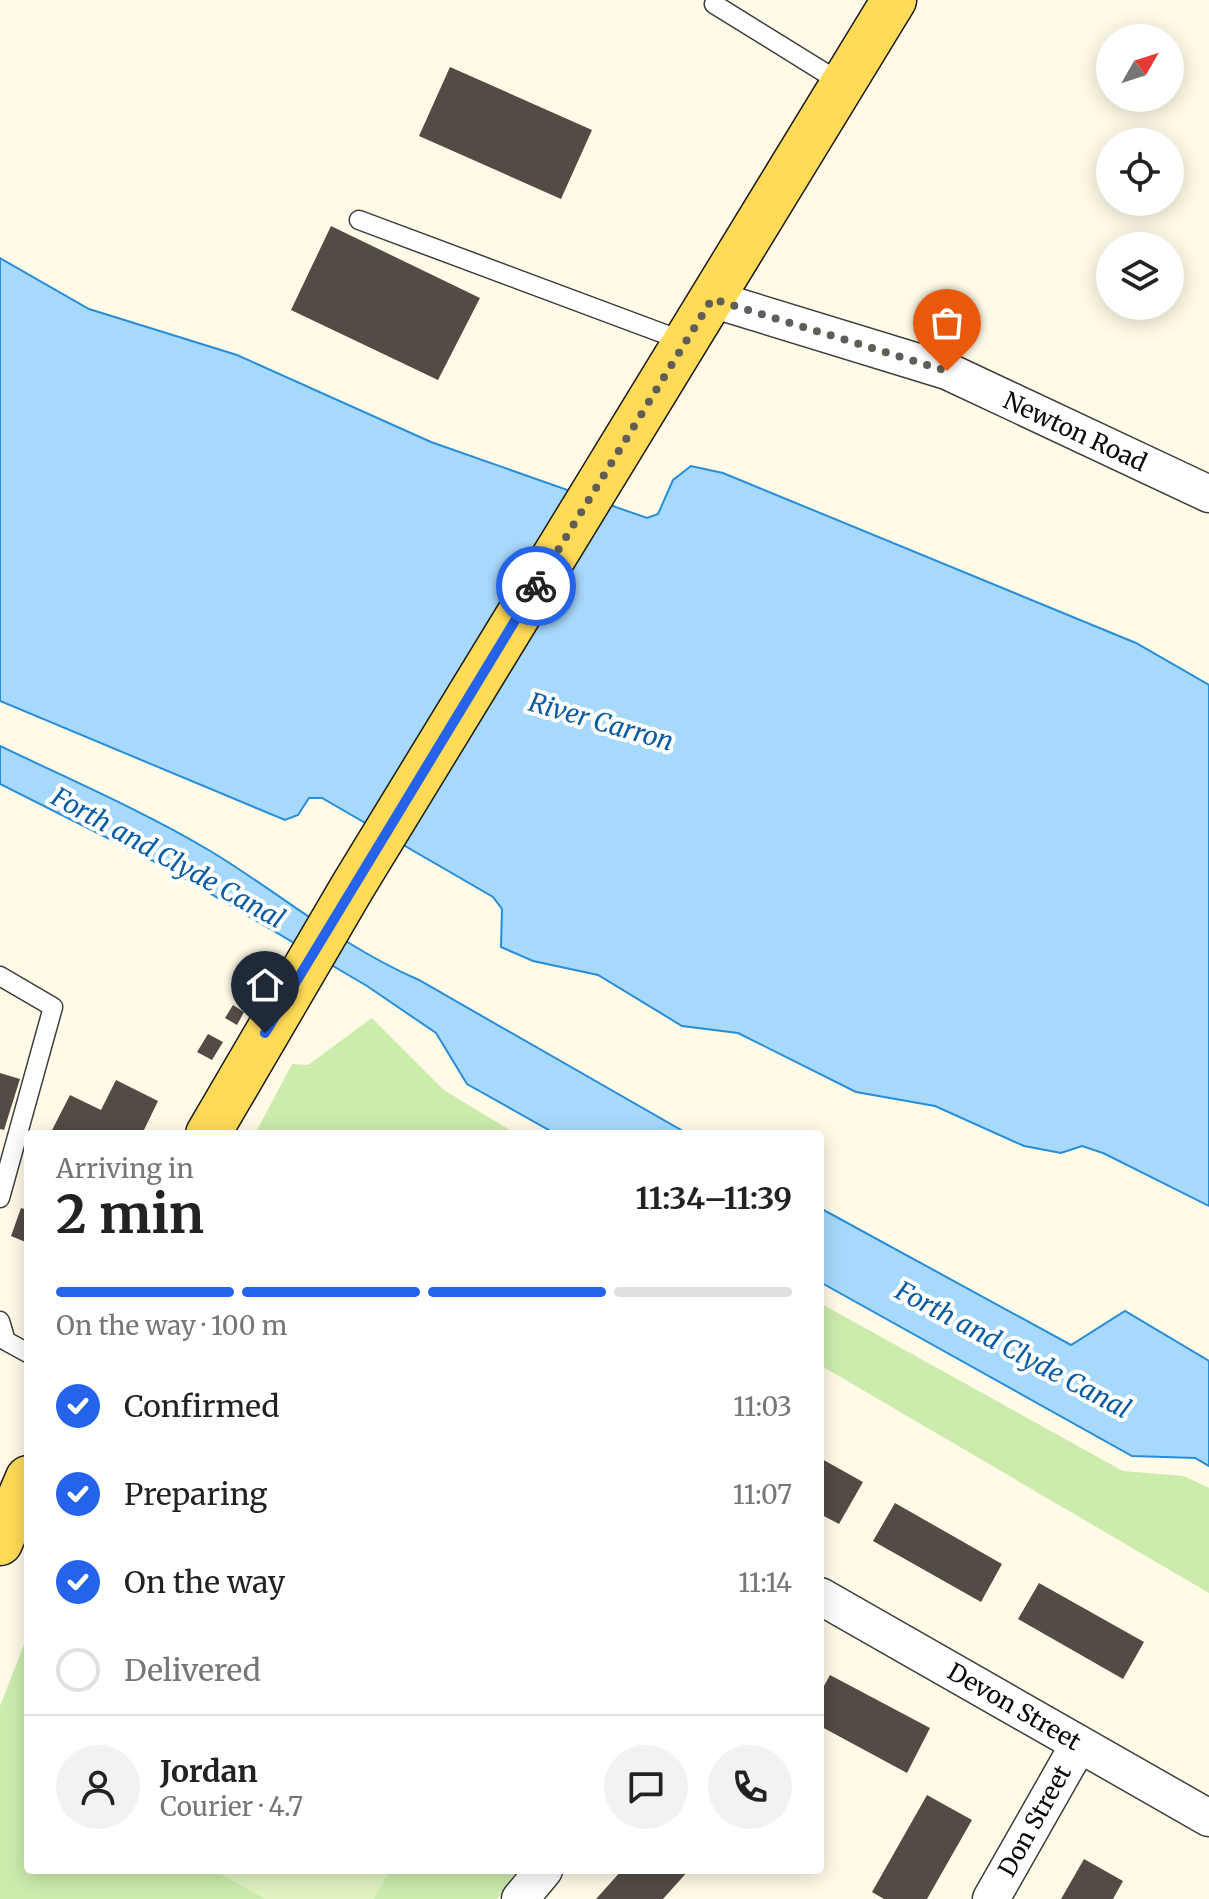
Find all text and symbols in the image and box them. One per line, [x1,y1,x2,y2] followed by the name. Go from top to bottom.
[1096,24,1184,112] north arrow
[1096,24,1184,320] map controls
[1096,128,1184,216] button: locate
[1096,232,1184,320] button: layers
[913,289,981,371] pin
[925,301,969,345] icon: bag
[999,385,1152,478] street label: Newton Road
[496,546,576,626] courier
[514,564,558,608] icon: bike
[525,685,677,758] water label: River Carron
[45,779,291,935] water label: Forth and Clyde Canal
[231,951,299,1033] pin
[243,963,287,1007] icon: home
[56,1152,194,1185] text: Arriving in
[636,1179,792,1217] text: 11:34–11:39
[56,1182,204,1247] text: 2 min
[889,1273,1136,1426] water label: Forth and Clyde Canal
[56,1309,287,1342] text: On the way · 100 m
[56,1384,100,1428] icon: check
[124,1387,279,1425] text: Confirmed
[733,1390,792,1423] text: 11:03
[56,1472,100,1516] icon: check
[124,1475,267,1513] text: Preparing
[733,1478,792,1511] text: 11:07
[56,1560,100,1604] icon: check
[124,1563,285,1601] text: On the way
[738,1566,792,1599] text: 11:14
[124,1651,261,1689] text: Delivered
[942,1656,1087,1758] street label: Devon Street
[56,1745,140,1829] button: person
[604,1745,688,1829] button: chat
[708,1745,792,1829] button: phone
[160,1752,258,1790] text: Jordan
[991,1759,1078,1882] street label: Don Street
[160,1790,303,1823] text: Courier · 4.7

